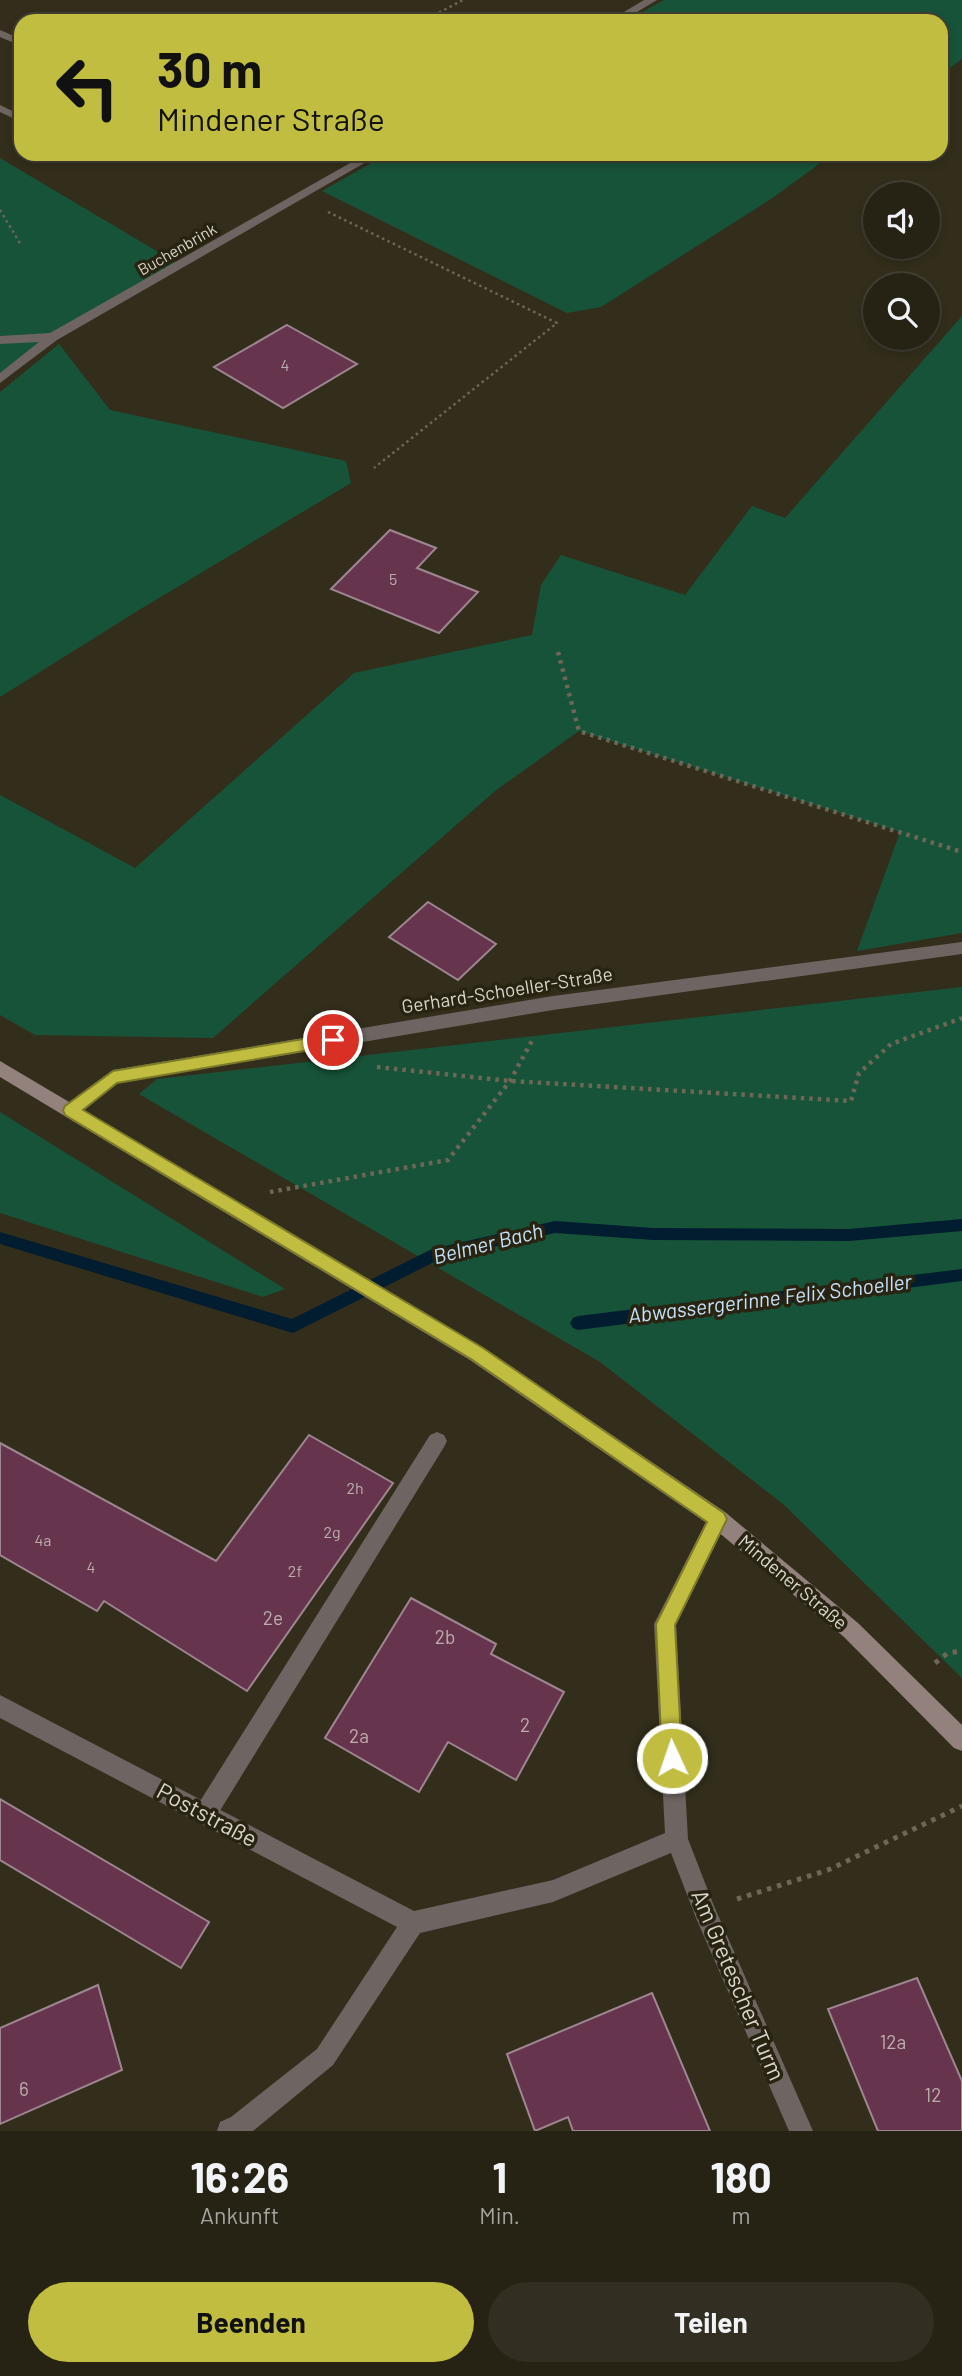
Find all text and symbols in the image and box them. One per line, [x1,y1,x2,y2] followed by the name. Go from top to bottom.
[157,39,262,98] text: 30 m
[42,42,133,133] icon: left
[157,99,385,137] text: Mindener Straße
[863,182,940,350] map controls
[863,182,940,259] button: sound
[134,218,219,279] street label: Buchenbrink
[863,273,940,350] button: search
[281,355,289,374] house number: 4
[389,569,397,588] house number: 5
[400,961,614,1018] street label: Gerhard-Schoeller-Straße
[303,1010,363,1070] pin
[314,1021,352,1059] icon: arrive
[430,1217,545,1268] water label: Belmer Bach
[627,1268,913,1327] water label: Abwassergerinne Felix Schoeller
[346,1478,364,1497] house number: 2h
[323,1522,341,1541] house number: 2g
[734,1529,853,1634] street label: Mindener Straße
[35,1530,52,1549] house number: 4a
[87,1557,95,1576] house number: 4
[288,1561,302,1580] house number: 2f
[263,1606,283,1629] house number: 2e
[435,1625,455,1648] house number: 2b
[520,1713,530,1736] house number: 2
[635,1721,709,1795] position arrow
[349,1724,369,1747] house number: 2a
[152,1776,262,1852] street label: Poststraße
[686,1885,792,2084] street label: Am Gretescher Turm
[880,2030,906,2053] house number: 12a
[19,2077,29,2100] house number: 6
[925,2083,941,2106] house number: 12
[190,2151,289,2201] text: 16:26
[492,2151,507,2201] text: 1
[710,2151,772,2201] text: 180
[200,2201,279,2229] text: Ankunft
[479,2201,520,2229] text: Min.
[731,2201,750,2229] text: m
[28,2282,474,2362] button: Beenden
[488,2282,934,2362] button: Teilen

